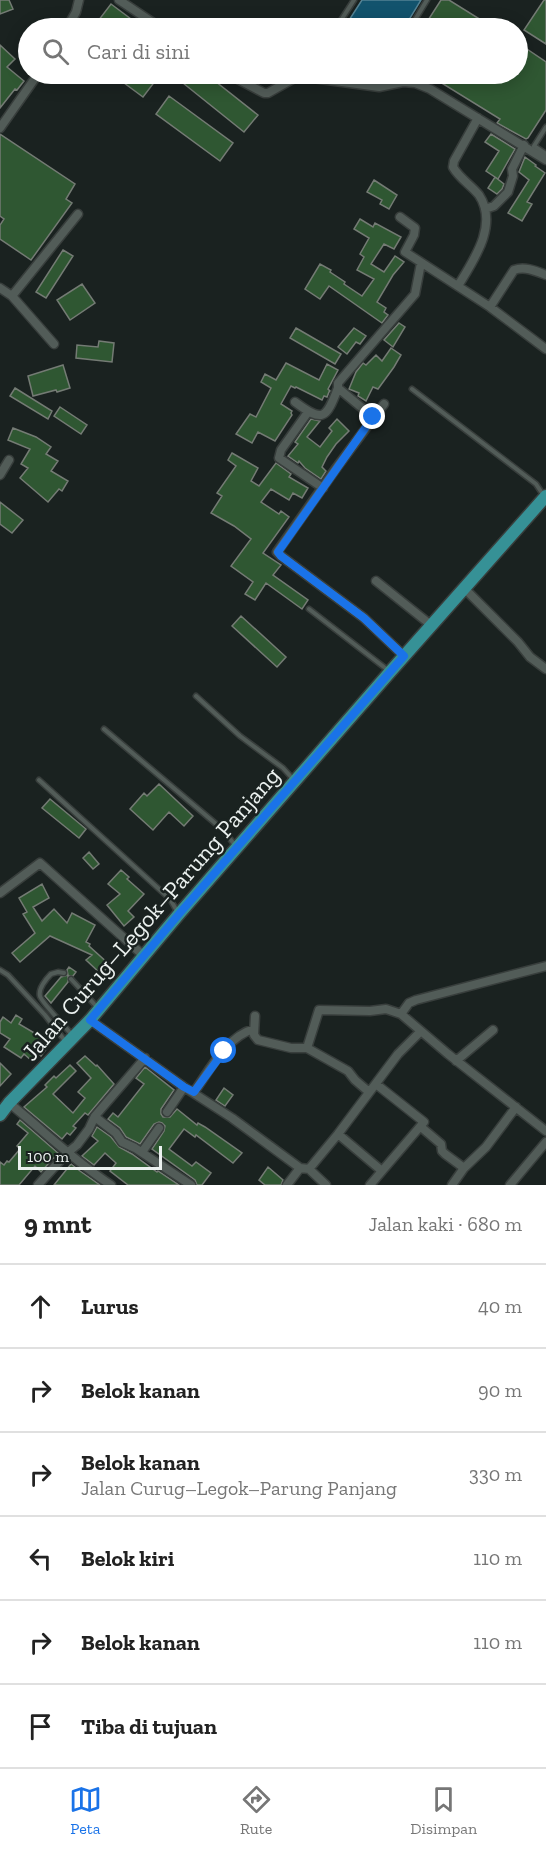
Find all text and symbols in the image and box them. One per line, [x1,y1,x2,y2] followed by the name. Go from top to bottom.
[18,18,528,84] search box
[39,35,72,68] icon: search
[87,38,190,65] text: Cari di sini
[359,403,385,429] route end
[15,761,286,1066] street label: Jalan Curug–Legok–Parung Panjang
[210,1037,236,1063] route start
[18,1143,162,1170] scale bar
[27,1147,69,1166] text: 100 m
[24,1208,91,1240] text: 9 mnt
[369,1212,522,1236] text: Jalan kaki · 680 m
[24,1290,57,1323] icon: ahead
[81,1293,139,1320] text: Lurus
[478,1294,522,1318] text: 40 m
[24,1374,57,1407] icon: right
[81,1377,200,1404] text: Belok kanan
[478,1378,522,1402] text: 90 m
[81,1449,200,1476] text: Belok kanan
[24,1458,57,1491] icon: right
[469,1462,522,1486] text: 330 m
[81,1476,397,1500] text: Jalan Curug–Legok–Parung Panjang
[24,1542,57,1575] icon: left
[81,1545,174,1572] text: Belok kiri
[473,1546,522,1570] text: 110 m
[24,1626,57,1659] icon: right
[81,1629,200,1656] text: Belok kanan
[473,1630,522,1654] text: 110 m
[24,1710,57,1743] icon: arrive
[81,1713,217,1740] text: Tiba di tujuan
[69,1783,102,1838] tab: Peta
[240,1783,273,1838] tab: Rute
[410,1783,477,1838] tab: Disimpan

